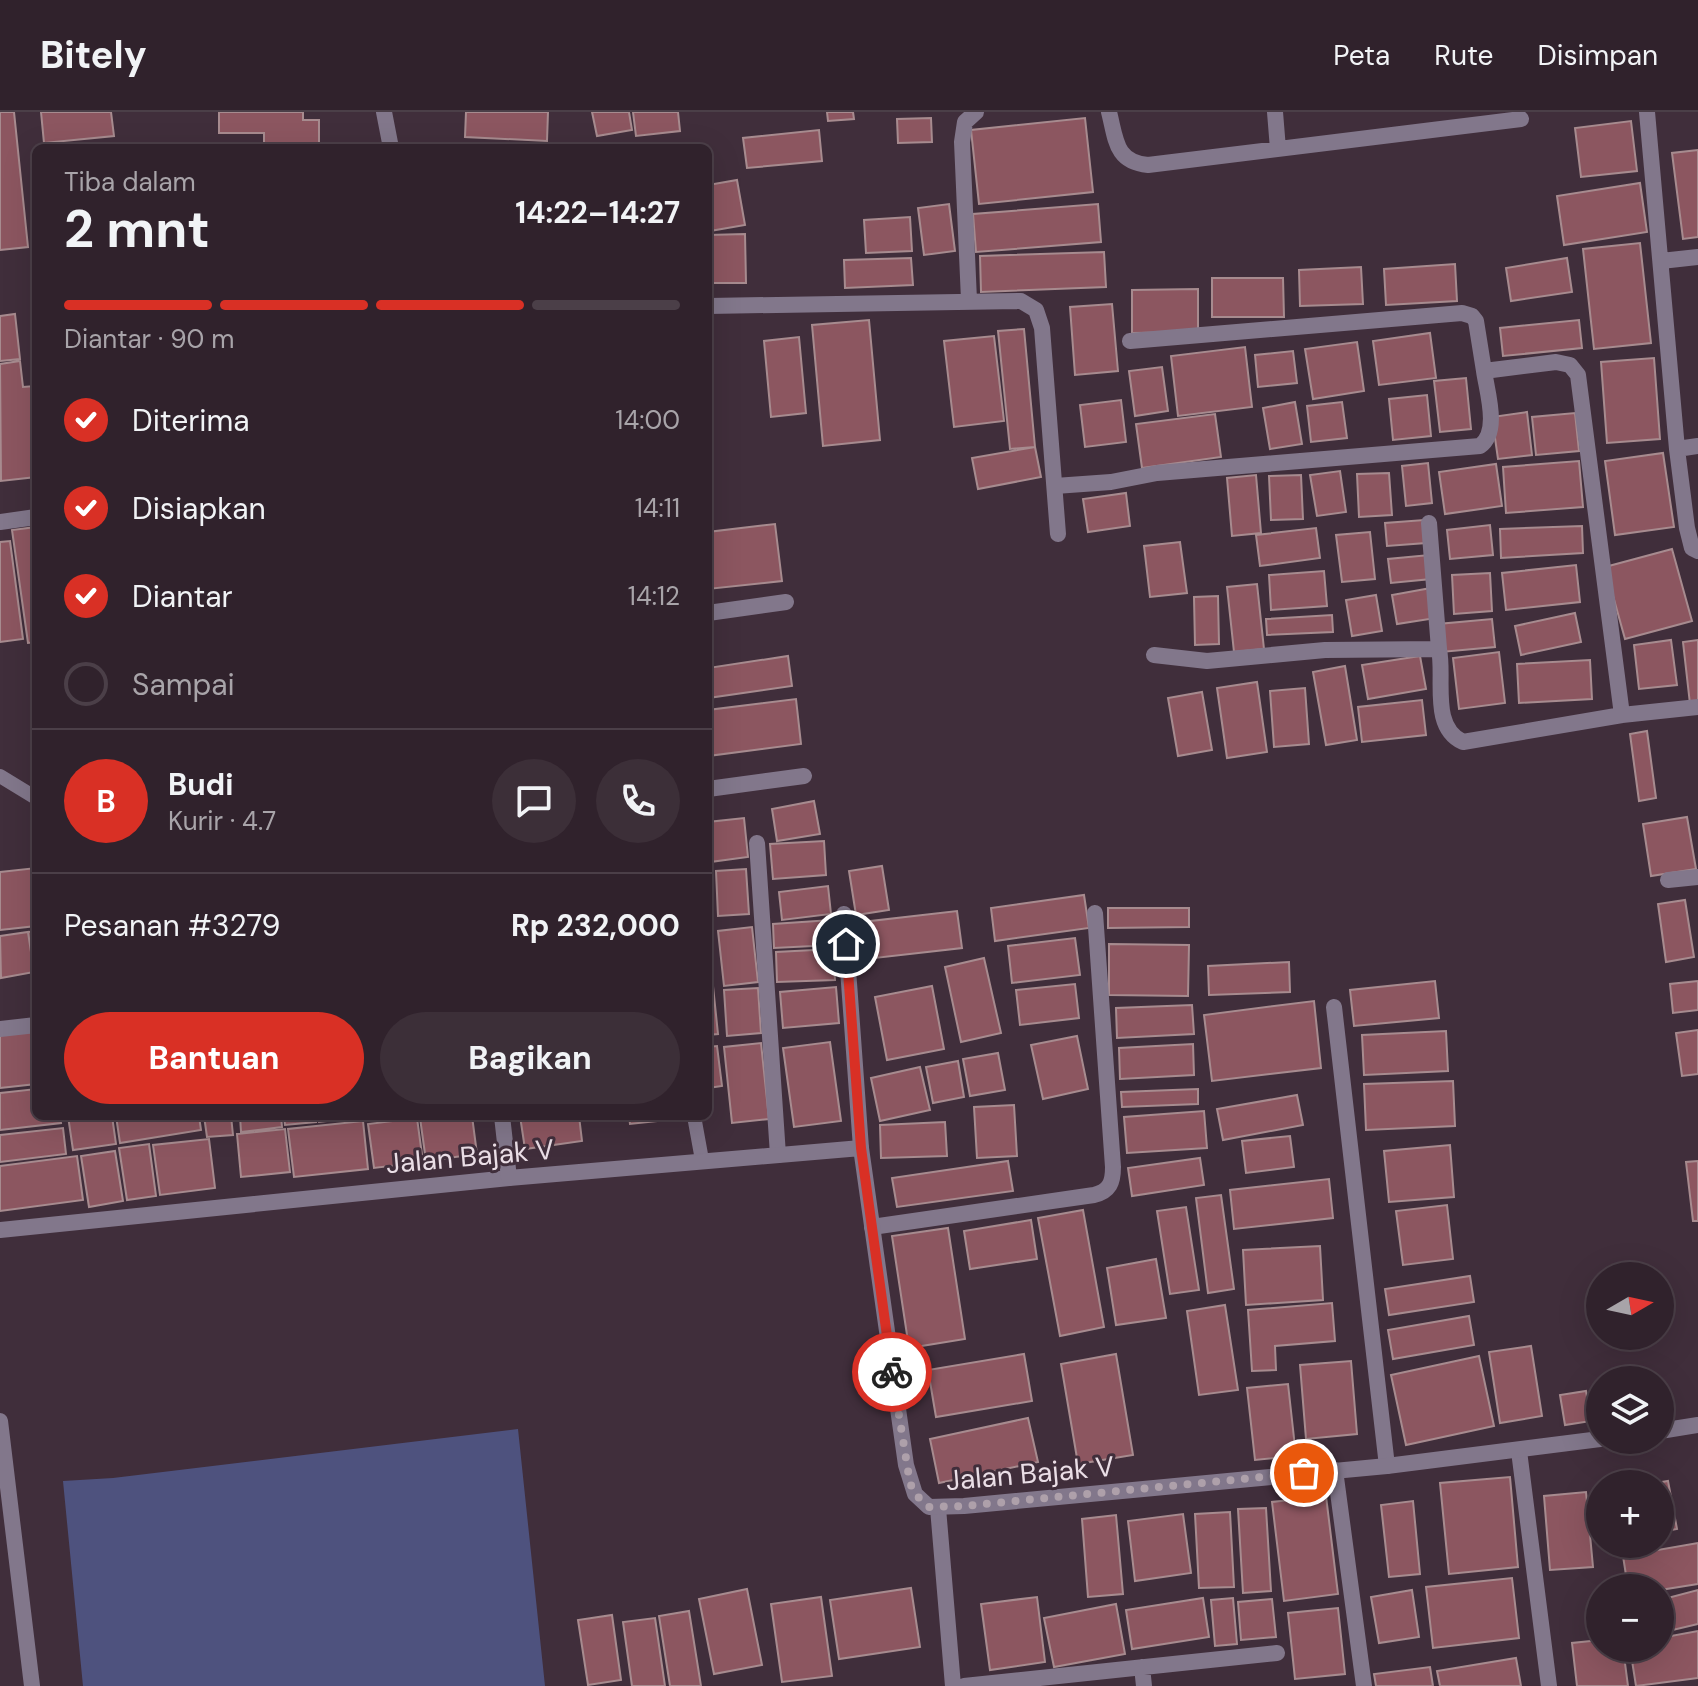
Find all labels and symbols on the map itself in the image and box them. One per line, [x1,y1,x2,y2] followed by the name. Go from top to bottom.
[812,910,880,978] pin
[384,1131,556,1182] street label: Jalan Bajak V
[1586,1262,1674,1350] north arrow
[852,1332,932,1412] courier
[1270,1439,1338,1507] pin
[944,1448,1116,1499] street label: Jalan Bajak V

